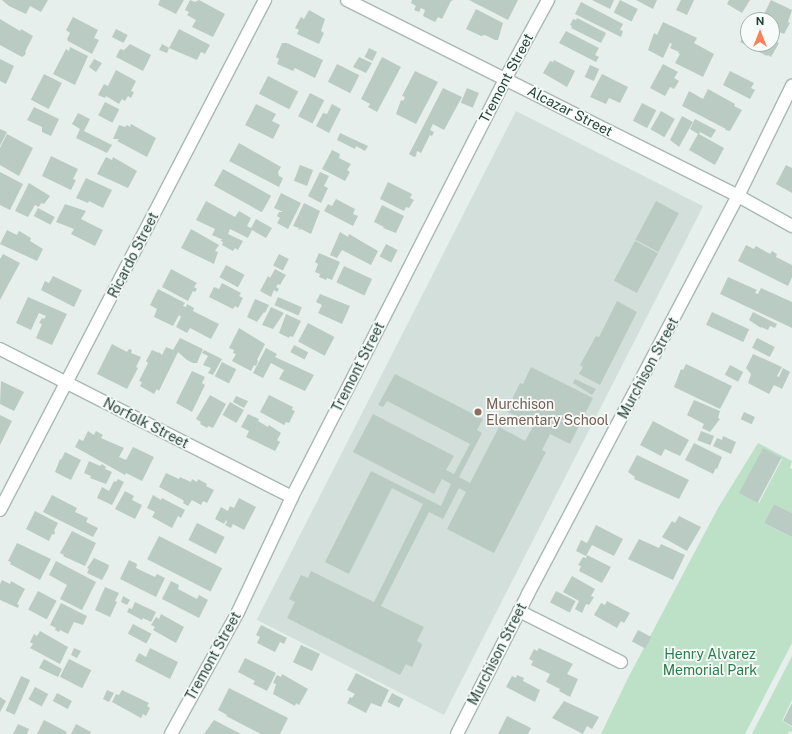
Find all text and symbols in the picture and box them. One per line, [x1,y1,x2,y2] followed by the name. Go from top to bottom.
[740,12,780,52] north arrow
[756,15,764,27] text: N
[475,30,537,126] street label: Tremont Street
[525,82,615,140] street label: Alcazar Street
[104,209,162,301] street label: Ricardo Street
[614,314,682,422] street label: Murchison Street
[328,319,388,415] street label: Tremont Street
[100,394,192,452] street label: Norfolk Street
[486,396,609,428] place label: Murchison Elementary School
[473,407,483,417] marker: Murchison Elementary School
[464,600,530,708] street label: Murchison Street
[182,609,244,703] street label: Tremont Street
[663,646,757,678] park label: Henry Alvarez Memorial Park

